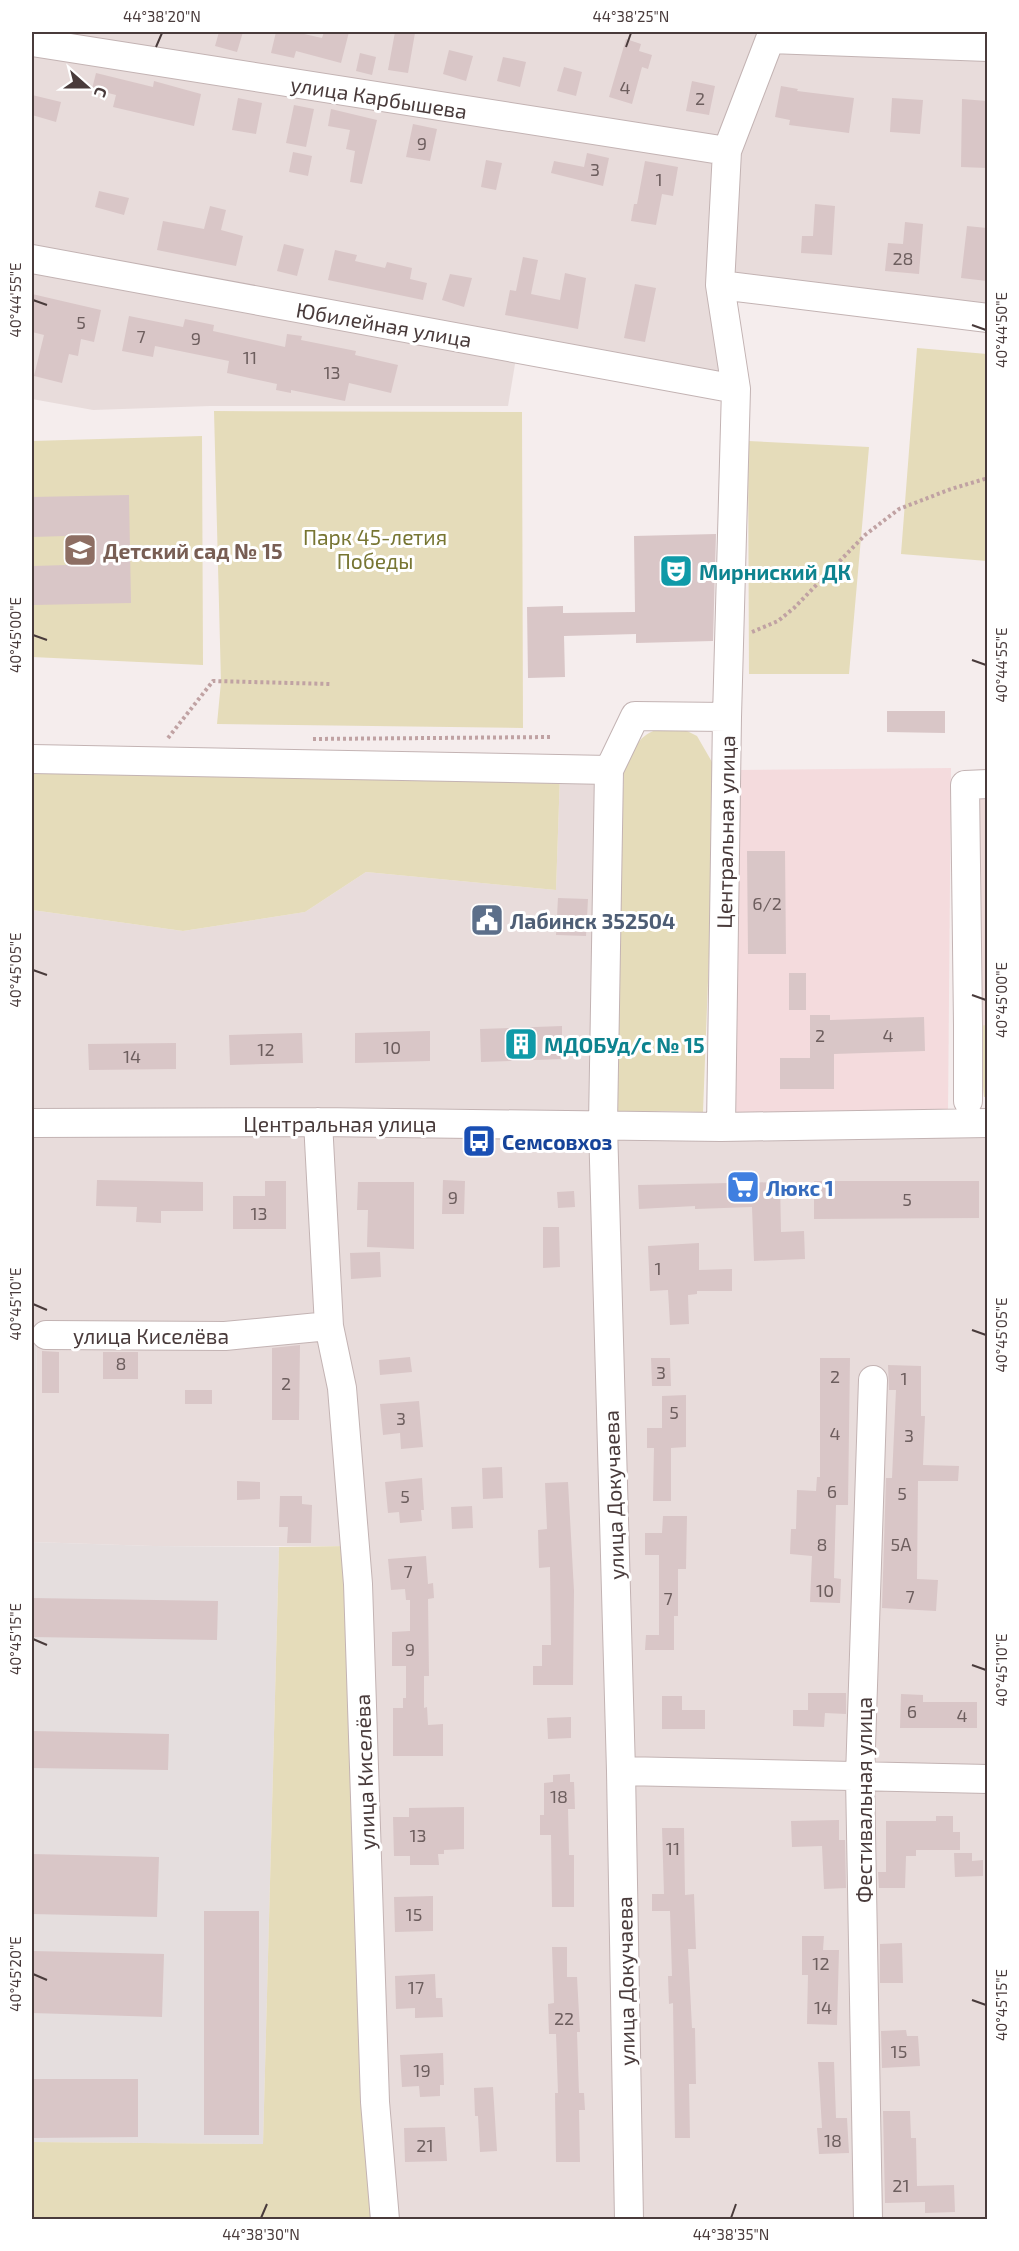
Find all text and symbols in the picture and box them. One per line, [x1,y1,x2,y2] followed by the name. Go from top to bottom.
[123,7,201,25] text: 44°38'20"N
[593,7,669,25] text: 44°38'25"N
[57,57,117,117] north arrow
[289,71,469,124] street label: улица Карбышева
[619,76,631,98] house number: 4
[91,85,112,100] text: С
[695,87,705,109] house number: 2
[417,132,427,154] house number: 9
[590,158,600,180] house number: 3
[655,168,663,190] house number: 1
[892,247,914,269] house number: 28
[6,262,24,338] text: 40°44'55"E
[992,292,1010,368] text: 40°44'50"E
[294,296,474,353] street label: Юбилейная улица
[76,311,86,333] house number: 5
[136,325,146,347] house number: 7
[191,327,201,349] house number: 9
[243,346,257,368] house number: 11
[323,361,341,383] house number: 13
[303,524,447,573] park label: Парк 45-летия Победы
[62,532,98,568] school or university icon: Детский сад № 15
[103,538,283,563] place label: Детский сад № 15
[658,553,694,589] theatre icon: Мирниский ДК
[699,559,852,584] place label: Мирниский ДК
[6,597,24,673] text: 40°45'00"E
[992,627,1010,703] text: 40°44'55"E
[711,735,740,929] street label: Центральная улица
[752,892,782,914] house number: 6/2
[469,902,505,938] public building icon: Лабинск 352504
[510,908,675,933] place label: Лабинск 352504
[6,933,24,1007] text: 40°45'05"E
[992,962,1010,1038] text: 40°45'00"E
[815,1024,825,1046] house number: 2
[882,1024,894,1046] house number: 4
[503,1026,539,1062] building icon: МДОБУд/с № 15
[544,1032,705,1057] place label: МДОБУд/с № 15
[383,1036,401,1058] house number: 10
[257,1038,275,1060] house number: 12
[123,1045,141,1067] house number: 14
[243,1111,437,1137] street label: Центральная улица
[461,1123,497,1159] bus stop icon: Семсовхоз
[502,1129,613,1154] place label: Семсовхоз
[725,1169,761,1205] supermarket icon: Люкс 1
[766,1175,834,1200] place label: Люкс 1
[448,1186,458,1208] house number: 9
[902,1188,912,1210] house number: 5
[250,1202,268,1224] house number: 13
[654,1257,662,1279] house number: 1
[6,1268,24,1340] text: 40°45'10"E
[992,1298,1010,1372] text: 40°45'05"E
[73,1323,229,1349] street label: улица Киселёва
[116,1352,126,1374] house number: 8
[656,1361,666,1383] house number: 3
[830,1365,840,1387] house number: 2
[900,1367,908,1389] house number: 1
[281,1372,291,1394] house number: 2
[669,1401,679,1423] house number: 5
[396,1407,406,1429] house number: 3
[598,1410,629,1580] street label: улица Докучаева
[829,1422,841,1444] house number: 4
[904,1424,914,1446] house number: 3
[827,1480,837,1502] house number: 6
[897,1482,907,1504] house number: 5
[400,1485,410,1507] house number: 5
[817,1533,827,1555] house number: 8
[891,1533,912,1555] house number: 5А
[403,1560,413,1582] house number: 7
[816,1579,834,1601] house number: 10
[905,1585,915,1607] house number: 7
[663,1587,673,1609] house number: 7
[6,1603,24,1675] text: 40°45'15"E
[992,1634,1010,1706] text: 40°45'10"E
[405,1638,415,1660] house number: 9
[349,1694,380,1850] street label: улица Киселёва
[851,1697,877,1903] street label: Фестивальная улица
[907,1700,917,1722] house number: 6
[956,1704,968,1726] house number: 4
[550,1785,568,1807] house number: 18
[409,1824,427,1846] house number: 13
[666,1837,680,1859] house number: 11
[611,1896,640,2066] street label: улица Докучаева
[406,1903,422,1925] house number: 15
[6,1936,24,2012] text: 40°45'20"E
[812,1952,830,1974] house number: 12
[992,1969,1010,2041] text: 40°45'15"E
[408,1976,424,1998] house number: 17
[814,1996,832,2018] house number: 14
[554,2007,574,2029] house number: 22
[891,2040,907,2062] house number: 15
[413,2059,431,2081] house number: 19
[824,2129,842,2151] house number: 18
[416,2134,434,2156] house number: 21
[892,2174,910,2196] house number: 21
[222,2225,300,2243] text: 44°38'30"N
[693,2225,769,2243] text: 44°38'35"N

